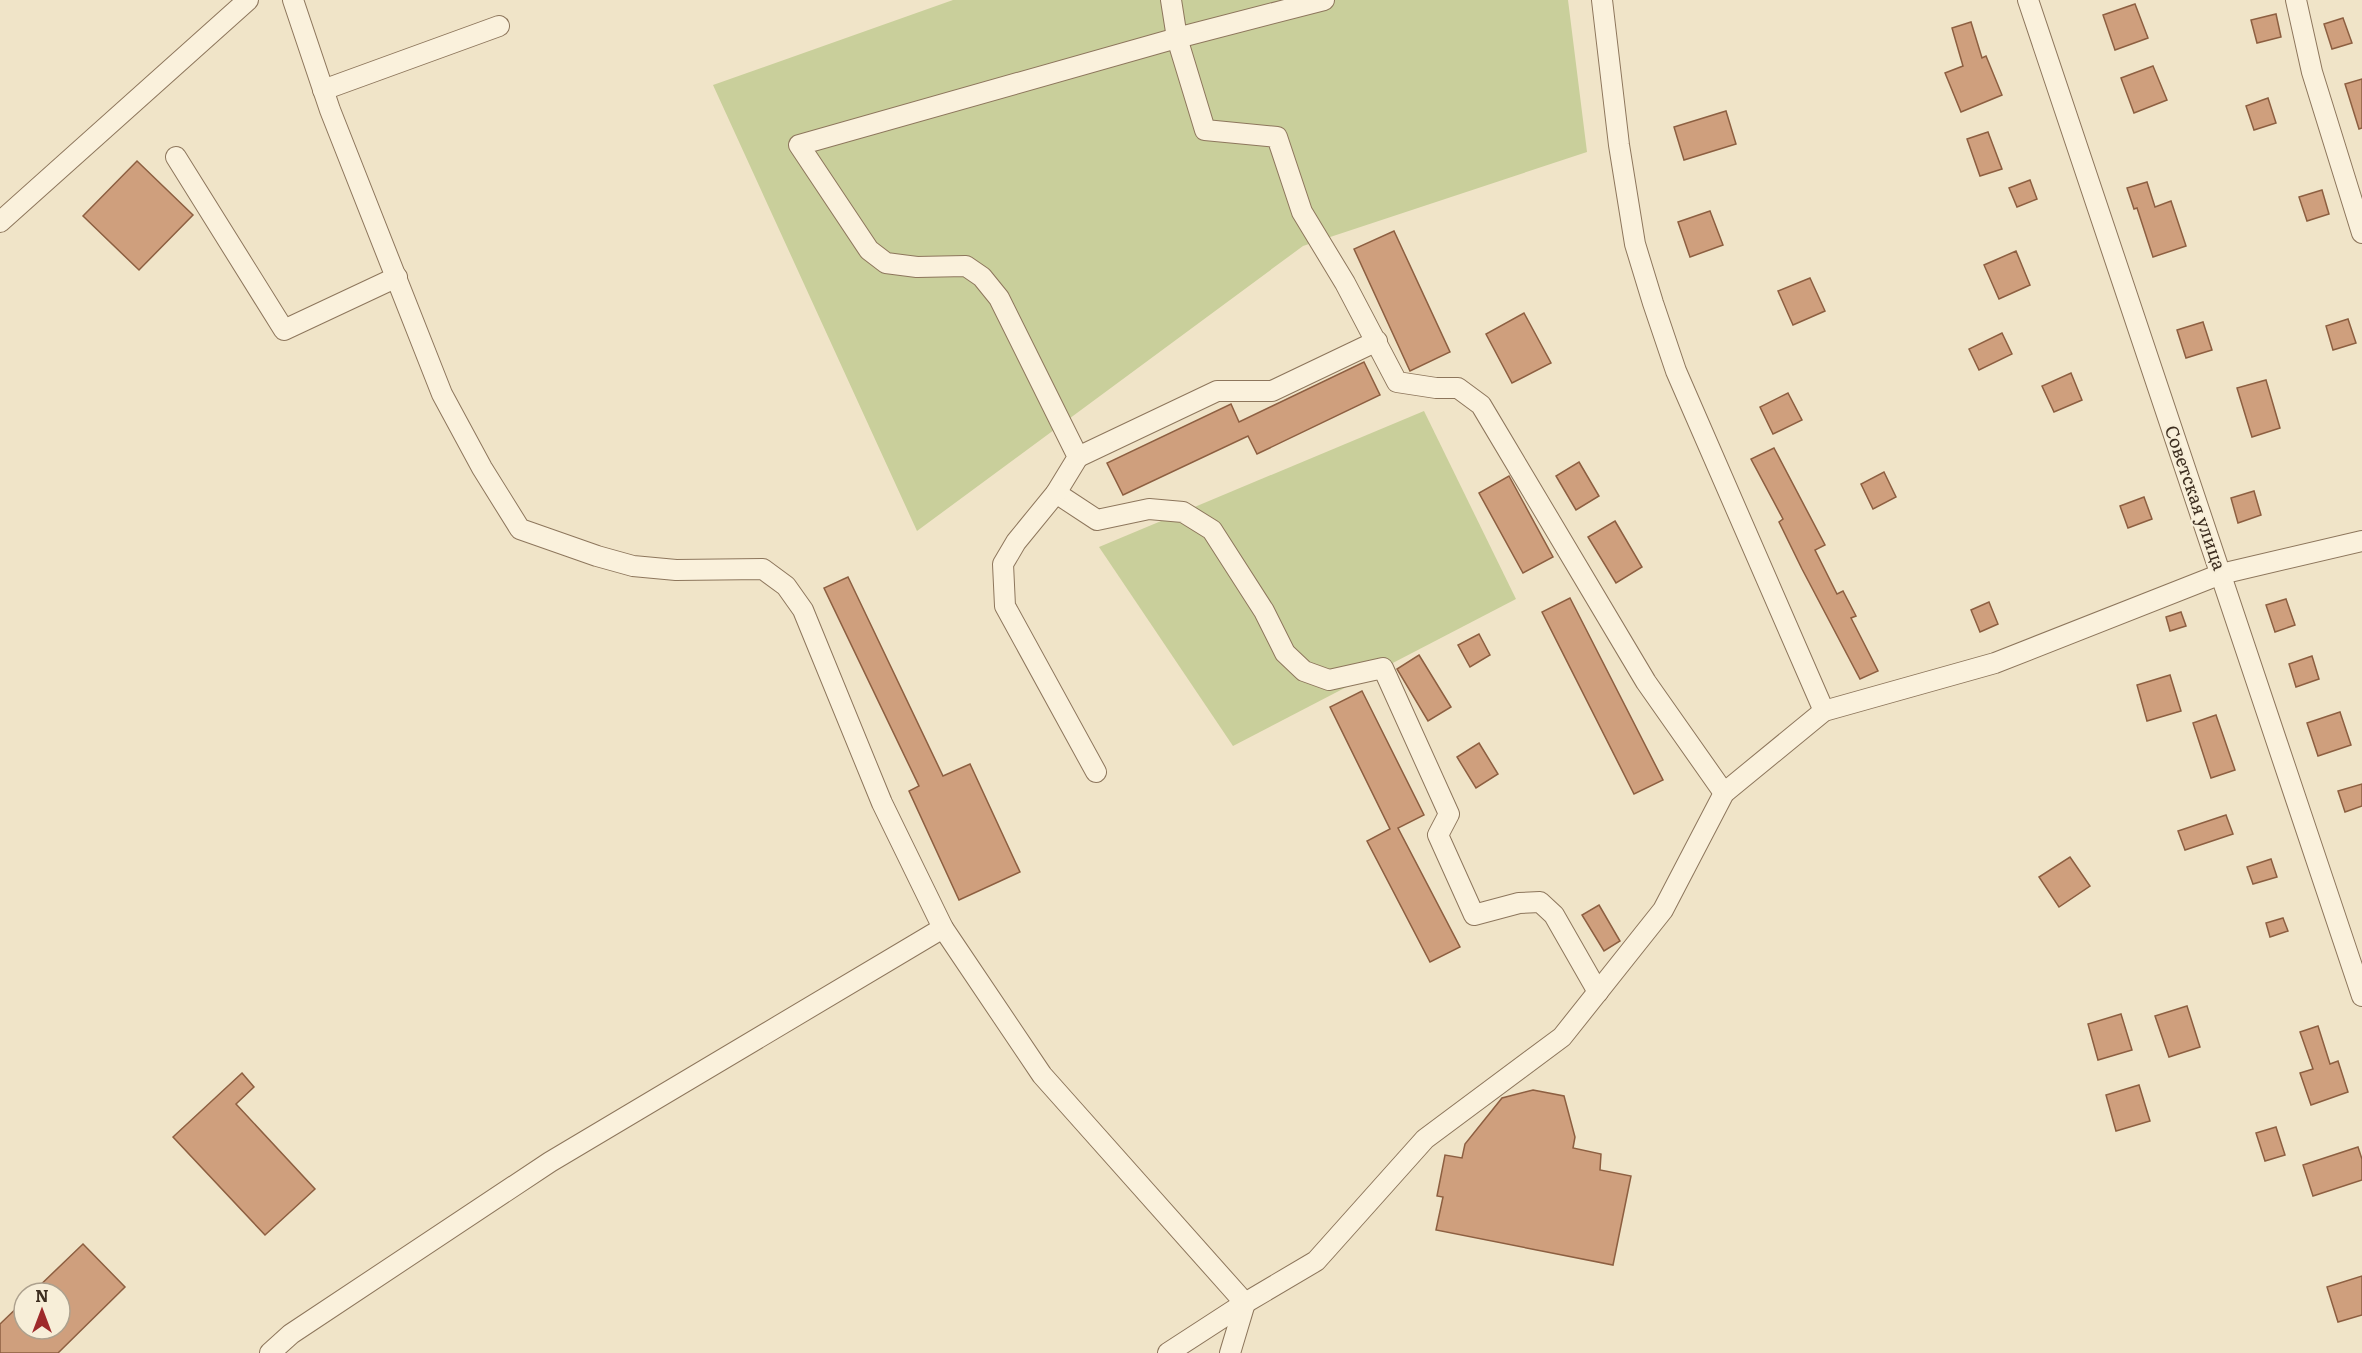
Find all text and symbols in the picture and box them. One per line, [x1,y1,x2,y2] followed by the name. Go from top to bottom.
[2159,421,2234,574] street label: Советская улица
[12,1281,72,1341] north arrow
[35,1283,49,1307] text: N

